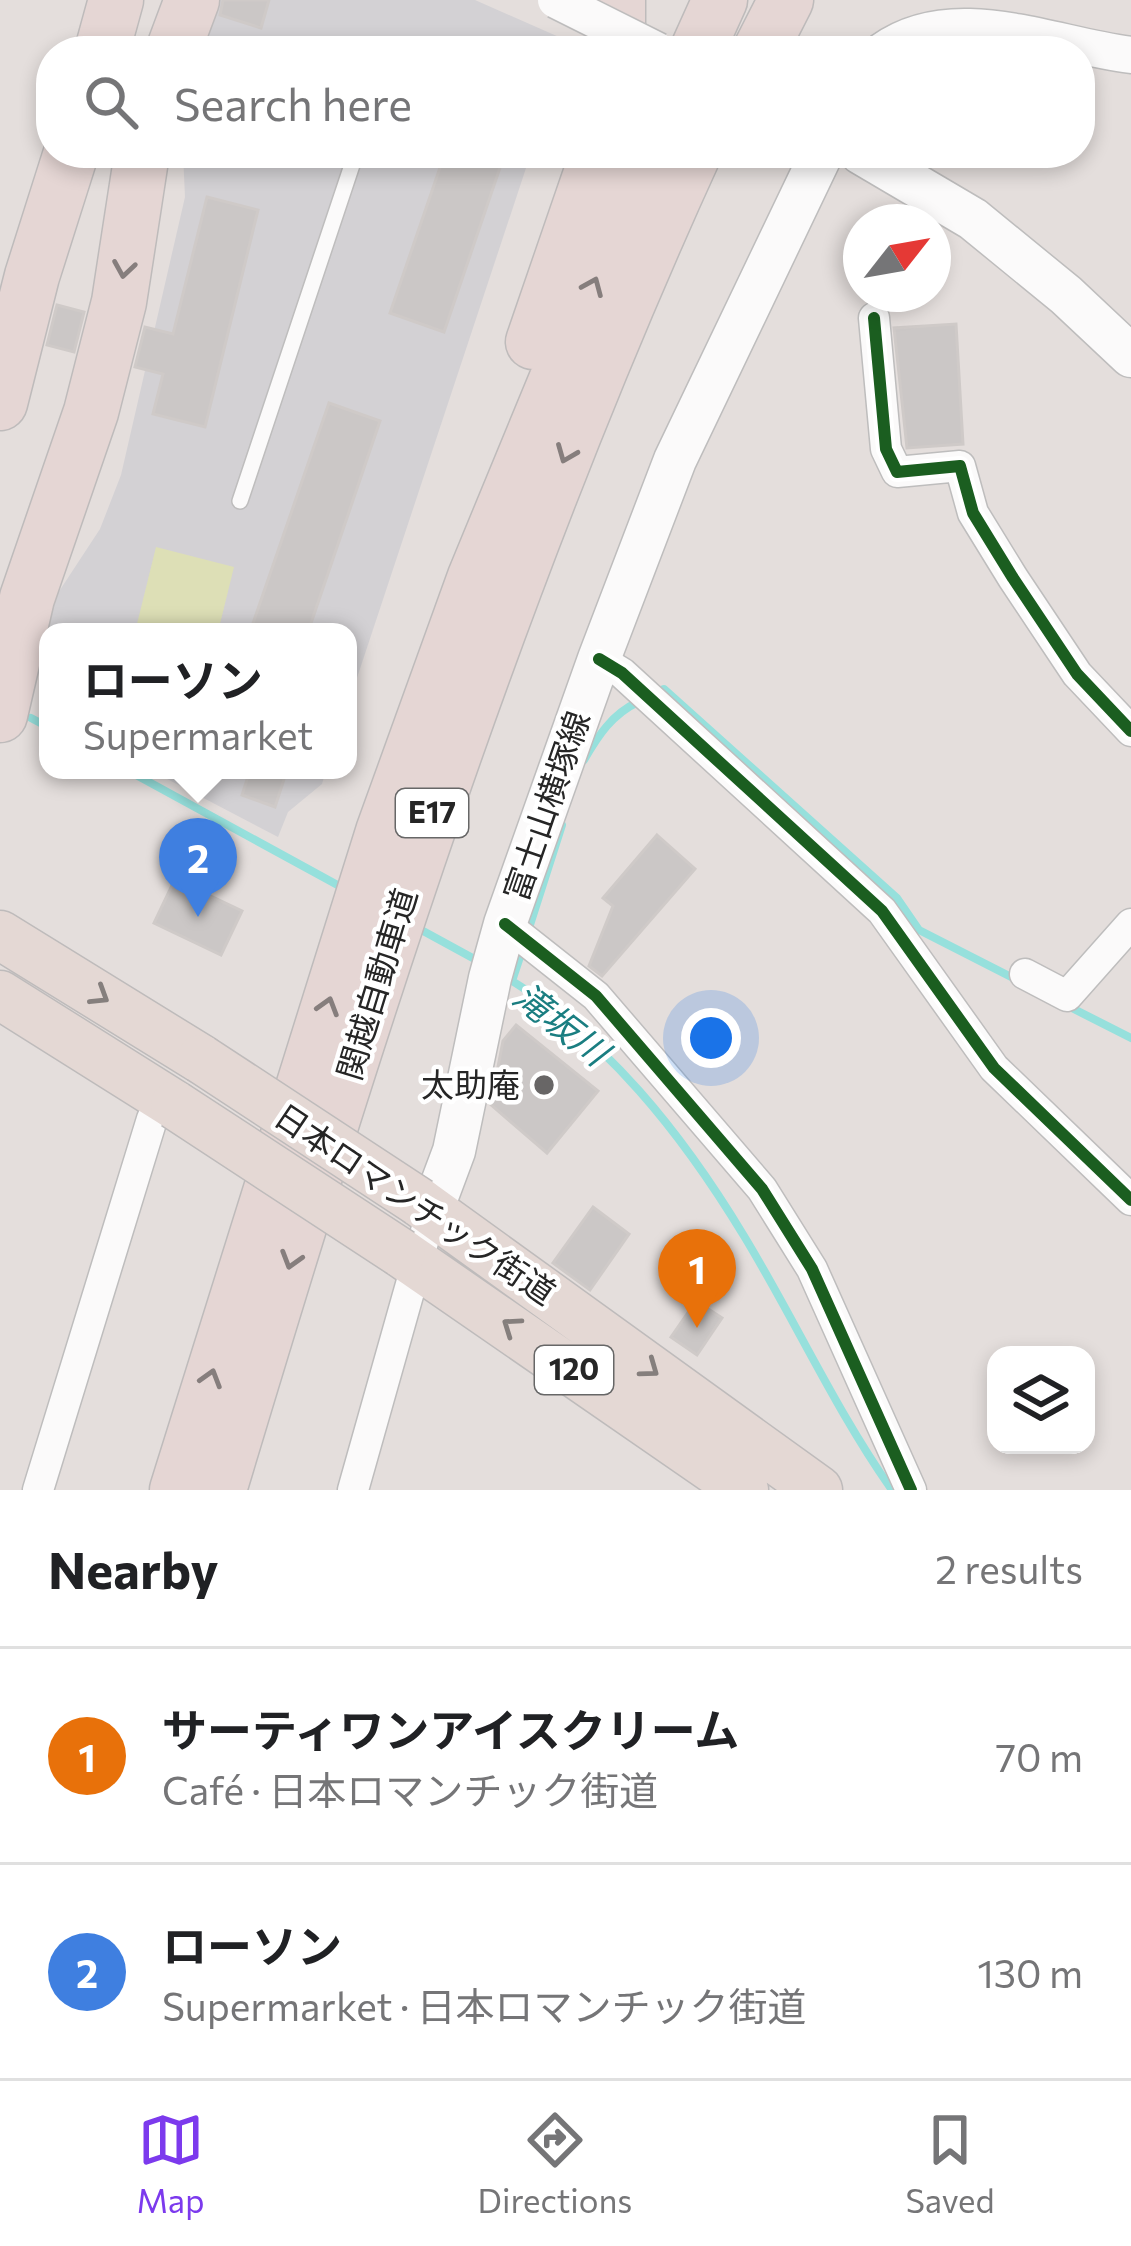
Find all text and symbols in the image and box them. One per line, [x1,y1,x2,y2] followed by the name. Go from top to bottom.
[36,36,1095,168] search box
[78,69,144,135] icon: search
[174,75,412,130] text: Search here
[843,204,951,312] north arrow
[113,258,138,278] one-way arrow
[579,276,603,297] one-way arrow
[556,443,580,464] one-way arrow
[39,623,357,779] popup
[83,651,263,706] text: ローソン
[494,705,597,906] street label: 富士山横塚線
[83,710,313,758] text: Supermarket
[396,789,468,837] road number: E17
[159,818,237,917] pin: 2
[327,883,424,1084] street label: 関越自動車道
[506,972,621,1075] water label: 滝坂川
[86,982,108,1004] one-way arrow
[314,996,339,1017] one-way arrow
[681,1008,741,1068] your location
[421,1063,520,1104] place label: 太助庵
[531,1072,557,1098] marker: 太助庵
[268,1093,564,1312] street label: 日本ロマンチック街道
[658,1229,736,1328] pin: 1
[280,1249,305,1270] one-way arrow
[502,1318,524,1340] one-way arrow
[535,1346,613,1394] road number: 120
[987,1346,1095,1454] map controls
[987,1346,1095,1454] button: layers
[636,1355,658,1377] one-way arrow
[197,1368,222,1389] one-way arrow
[48,1537,218,1600] text: Nearby
[935,1544,1083,1592] text: 2 results
[162,1701,739,1756] text: サーティワンアイスクリーム
[78,1732,96,1780] text: 1
[996,1732,1083,1780] text: 70 m
[162,1765,658,1813] text: Café · 日本ロマンチック街道
[162,1917,342,1972] text: ローソン
[76,1948,98,1996] text: 2
[977,1948,1083,1996] text: 130 m
[162,1981,807,2029] text: Supermarket · 日本ロマンチック街道
[137,2107,205,2220] tab: Map
[478,2107,632,2220] tab: Directions
[905,2107,994,2220] tab: Saved

